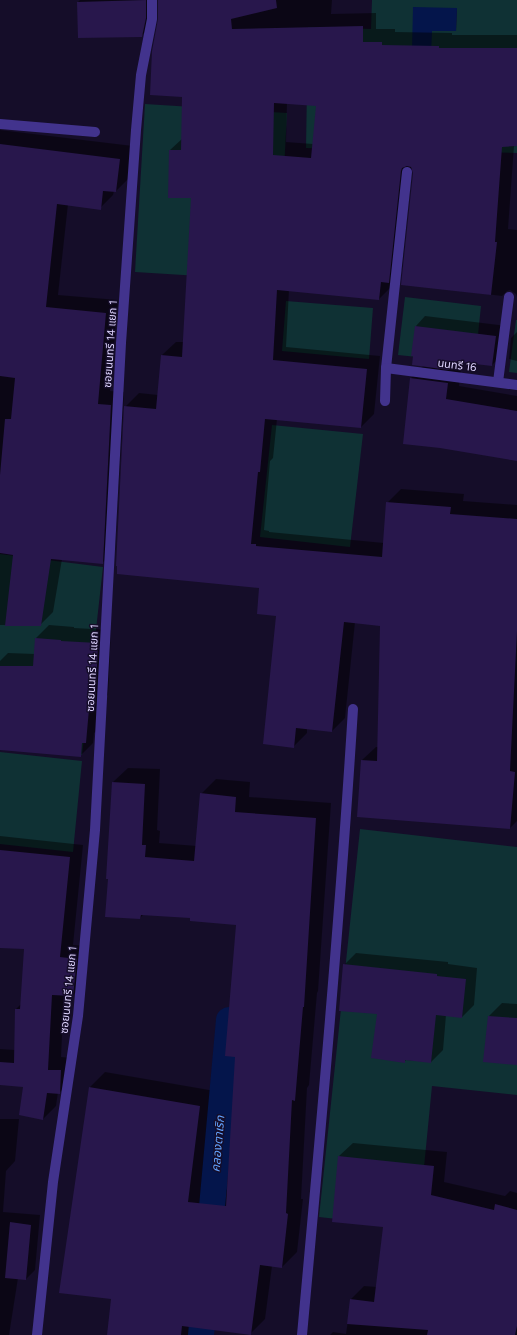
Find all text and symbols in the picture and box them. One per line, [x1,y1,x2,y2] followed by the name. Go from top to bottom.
[101,300,120,388] street label: ซอยนนทรี 14 แยก 1
[437,357,477,374] street label: นนทรี 16
[84,624,101,712] street label: ซอยนนทรี 14 แยก 1
[57,946,80,1034] street label: ซอยนนทรี 14 แยก 1
[209,1114,228,1173] water label: คลองตาเริก

